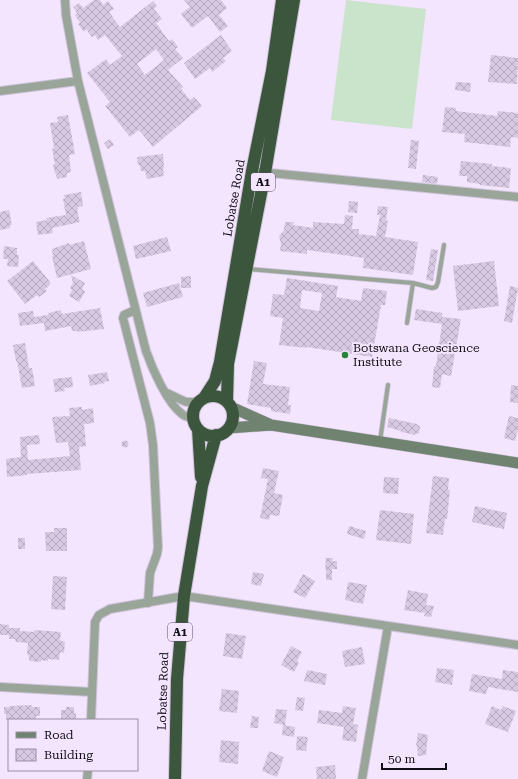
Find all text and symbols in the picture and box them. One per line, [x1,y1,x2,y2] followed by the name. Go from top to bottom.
[220,158,248,238] street label: Lobatse Road
[251,173,275,191] road number: A1
[353,341,480,369] place label: Botswana Geoscience Institute
[340,350,350,360] marker: Botswana Geoscience Institute
[168,623,192,641] road number: A1
[155,651,171,730] street label: Lobatse Road
[8,719,138,771] legend
[44,728,74,742] text: Road
[382,745,446,771] scale bar
[44,748,93,762] text: Building
[388,752,415,766] text: 50 m

